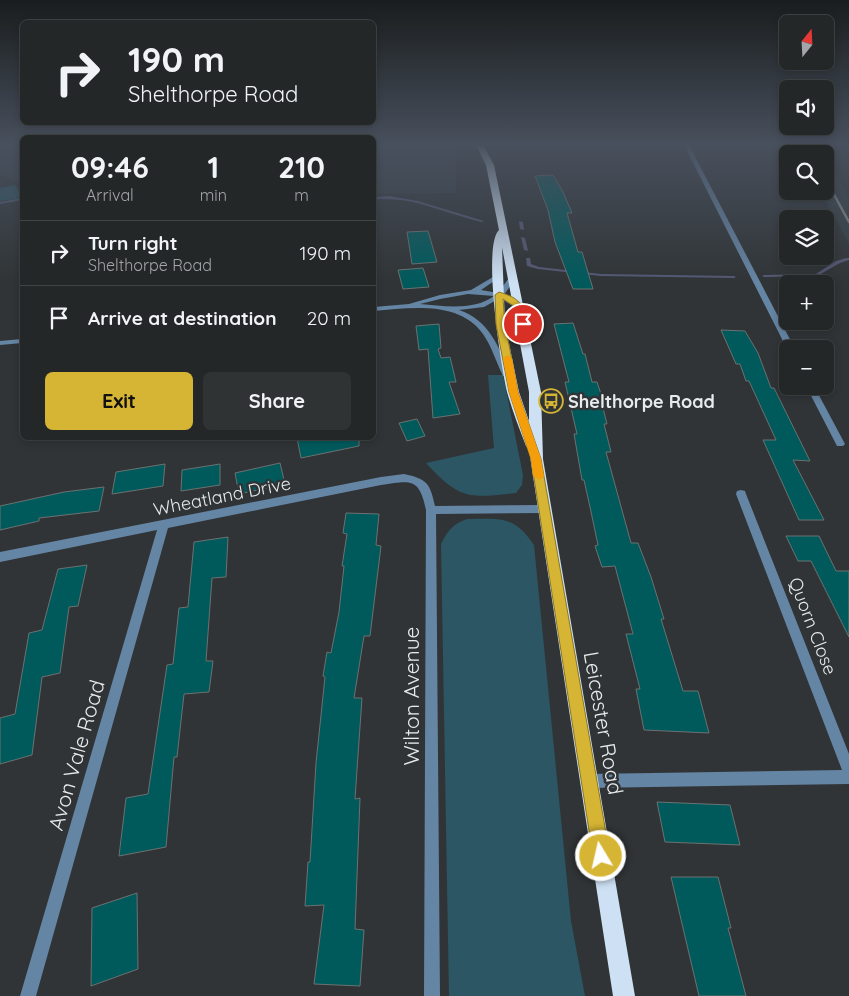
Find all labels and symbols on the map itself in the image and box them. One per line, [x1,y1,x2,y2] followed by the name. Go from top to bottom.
[779,15,834,70] north arrow
[502,303,544,345] pin
[538,388,564,414] bus stop icon: Shelthorpe Road
[568,390,715,413] place label: Shelthorpe Road
[151,471,293,521] street label: Wheatland Drive
[784,574,842,678] street label: Quorn Close
[398,627,424,765] street label: Wilton Avenue
[579,649,629,797] street label: Leicester Road
[42,677,110,833] street label: Avon Vale Road
[574,829,626,881] position arrow

